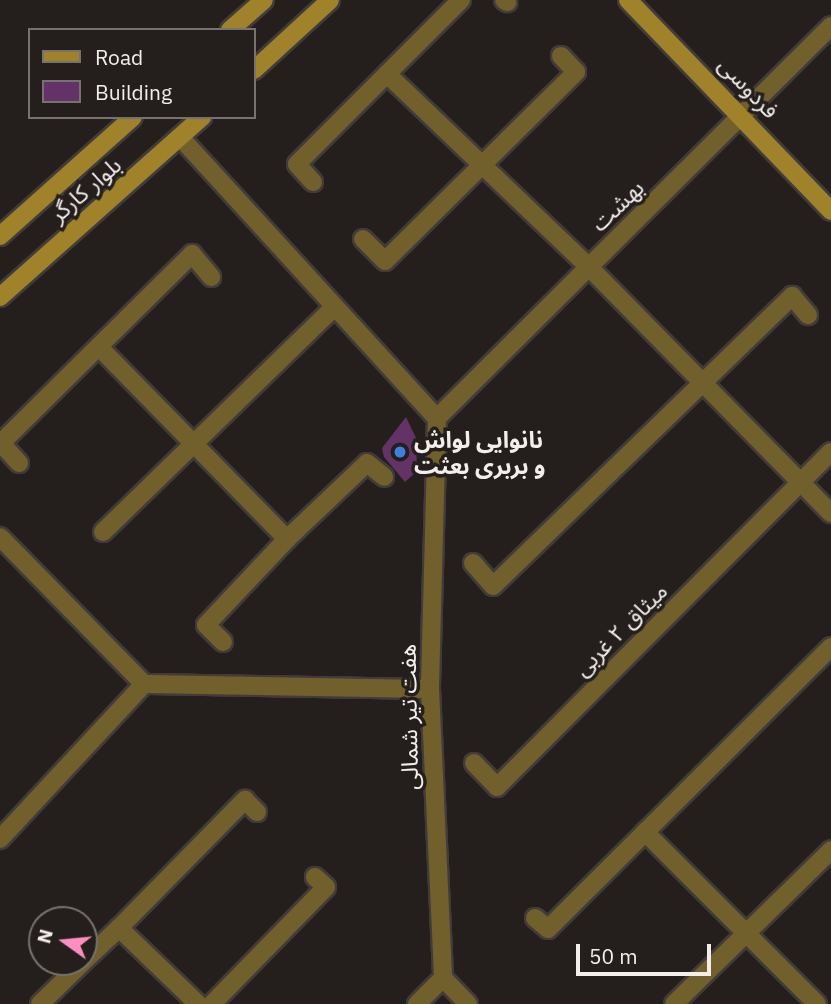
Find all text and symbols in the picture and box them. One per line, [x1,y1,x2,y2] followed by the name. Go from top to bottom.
[28,28,256,119] legend
[95,43,143,71] text: Road
[713,50,785,124] street label: فردوسی
[95,78,172,106] text: Building
[44,151,126,227] street label: بلوار کارگر
[585,173,649,237] street label: بهشت
[414,425,545,479] place label: نانوایی لواش و بربری بعثت
[392,444,408,460] marker: نانوایی لواش و بربری بعثت
[568,577,672,681] street label: میثاق ۲ غربی
[393,644,423,790] street label: هفت تیر شمالی
[28,906,98,976] north arrow
[31,926,58,946] text: N
[579,930,714,974] scale bar
[589,942,638,970] text: 50 m

